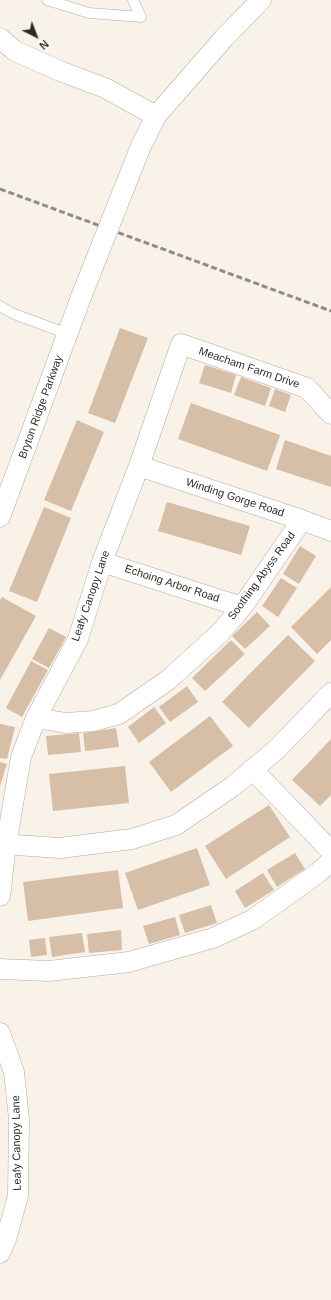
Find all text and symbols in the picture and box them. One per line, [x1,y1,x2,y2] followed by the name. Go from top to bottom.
[16,16,56,56] north arrow
[37,38,51,52] text: N
[197,345,301,391] street label: Meacham Farm Drive
[16,354,66,460] street label: Bryton Ridge Parkway
[184,476,286,520] street label: Winding Gorge Road
[226,529,298,623] street label: Soothing Abyss Road
[69,549,113,643] street label: Leafy Canopy Lane
[123,562,221,606] street label: Echoing Arbor Road
[10,1095,24,1191] street label: Leafy Canopy Lane

